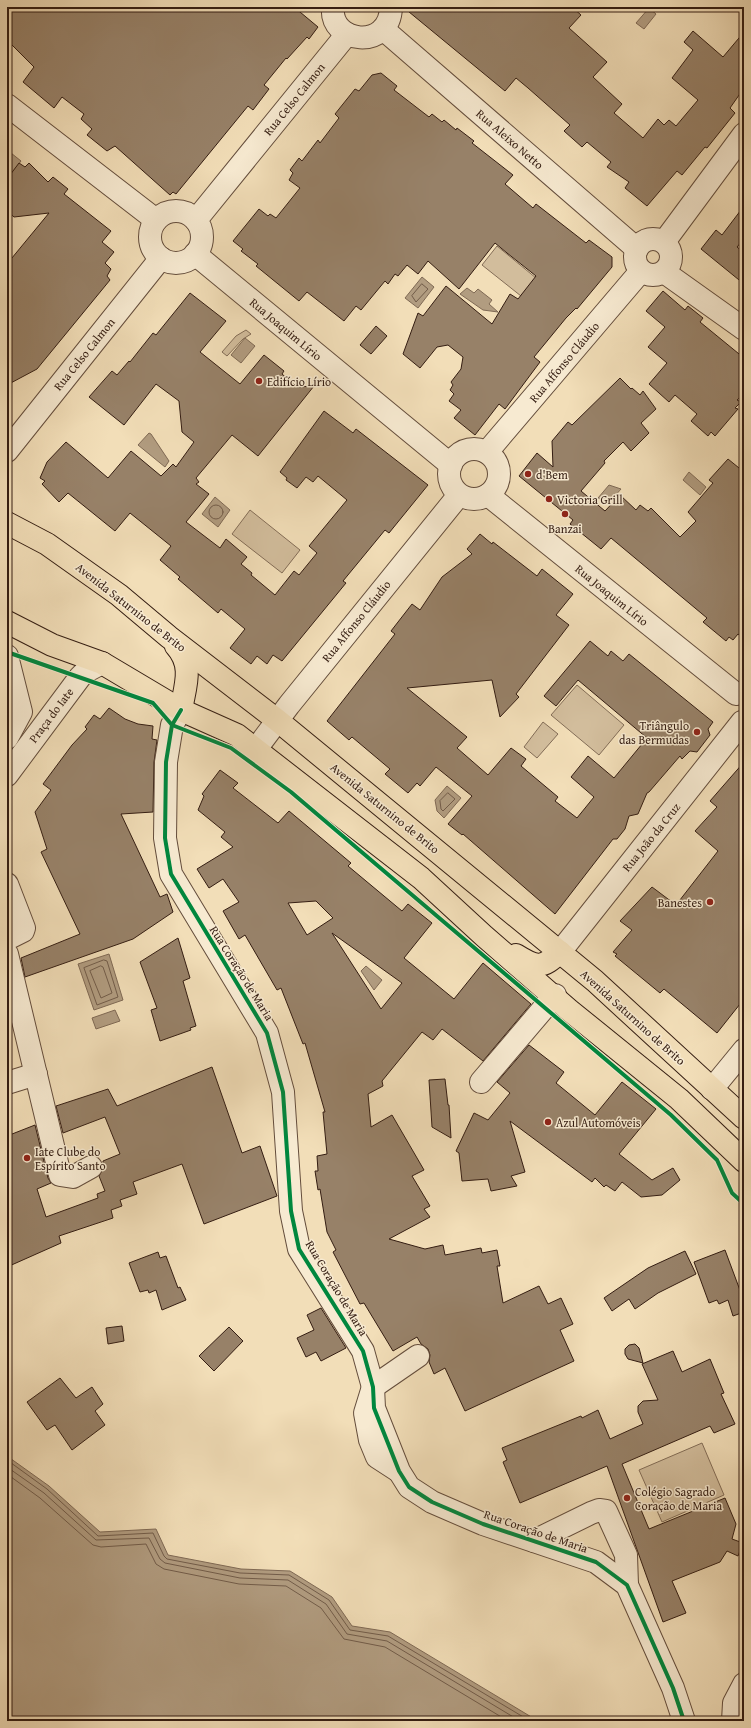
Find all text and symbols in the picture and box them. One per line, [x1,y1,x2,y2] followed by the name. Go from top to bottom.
[259,59,329,139] street label: Rua Celso Calmon
[473,105,547,173] street label: Rua Aleixo Netto
[246,294,326,364] street label: Rua Joaquim Lírio
[49,314,119,394] street label: Rua Celso Calmon
[525,318,603,406] street label: Rua Affonso Cláudio
[267,373,331,390] place label: Edifício Lírio
[254,376,264,386] marker: Edifício Lírio
[536,466,568,483] place label: d'Bem
[523,469,533,479] marker: d'Bem
[557,491,623,508] place label: Victoria Grill
[544,494,554,504] marker: Victoria Grill
[560,509,570,519] marker: Banzai
[548,520,582,537] place label: Banzai
[72,558,190,656] street label: Avenida Saturnino de Brito
[572,560,652,630] street label: Rua Joaquim Lírio
[318,576,394,666] street label: Rua Affonso Cláudio
[25,684,78,746] street label: Praça do Iate
[619,717,689,748] place label: Triângulo das Bermudas
[692,727,702,737] marker: Triângulo das Bermudas
[327,759,443,857] street label: Avenida Saturnino de Brito
[618,799,684,875] street label: Rua João da Cruz
[658,894,702,911] place label: Banestes
[705,897,715,907] marker: Banestes
[206,922,278,1024] street label: Rua Coração de Maria
[577,965,689,1069] street label: Avenida Saturnino de Brito
[556,1114,641,1131] place label: Azul Automóveis
[543,1117,553,1127] marker: Azul Automóveis
[35,1143,106,1174] place label: Iate Clube do Espírito Santo
[22,1153,32,1163] marker: Iate Clube do Espírito Santo
[302,1237,372,1339] street label: Rua Coração de Maria
[635,1483,722,1514] place label: Colégio Sagrado Coração de Maria
[622,1493,632,1503] marker: Colégio Sagrado Coração de Maria
[482,1505,591,1557] street label: Rua Coração de Maria

